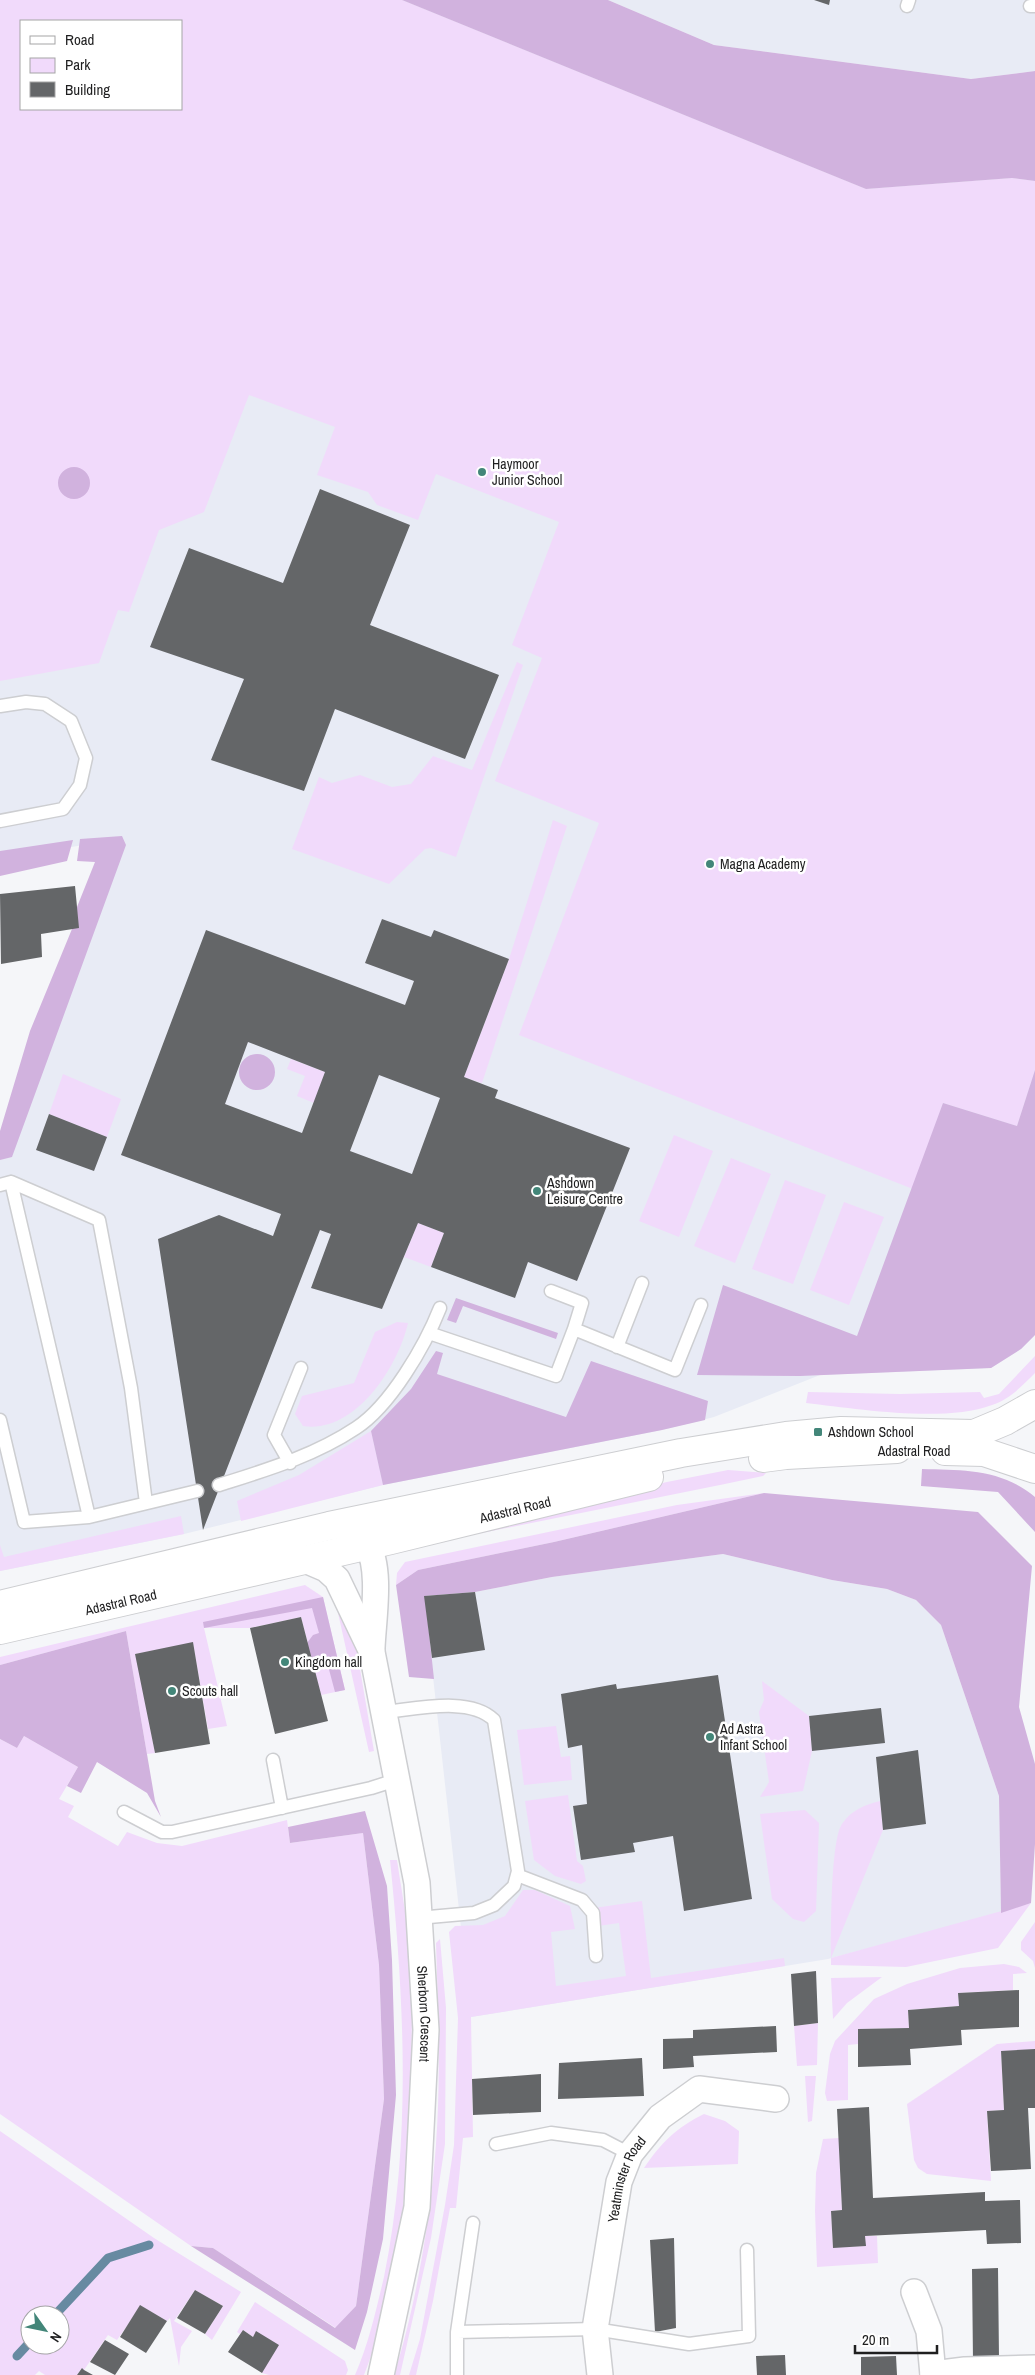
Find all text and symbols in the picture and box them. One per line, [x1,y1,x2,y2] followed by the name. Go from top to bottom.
[20,20,182,110] legend
[65,29,94,50] text: Road
[65,54,91,75] text: Park
[65,79,110,100] text: Building
[492,455,562,489] place label: Haymoor Junior School
[476,466,488,478] marker: Haymoor Junior School
[720,855,806,873] place label: Magna Academy
[704,858,716,870] marker: Magna Academy
[546,1174,623,1208] place label: Ashdown Leisure Centre
[531,1185,543,1197] marker: Ashdown Leisure Centre
[827,1423,914,1441] place label: Ashdown School
[812,1426,824,1438] marker: Ashdown School
[877,1442,950,1460] street label: Adastral Road
[477,1492,553,1527] street label: Adastral Road
[82,1585,158,1619] street label: Adastral Road
[295,1653,362,1671] place label: Kingdom hall
[279,1656,291,1668] marker: Kingdom hall
[182,1682,238,1700] place label: Scouts hall
[166,1685,178,1697] marker: Scouts hall
[719,1720,787,1754] place label: Ad Astra Infant School
[704,1731,716,1743] marker: Ad Astra Infant School
[413,1965,435,2062] street label: Sherborn Crescent
[603,2132,650,2224] street label: Yeatminster Road
[20,2305,70,2355] north arrow
[855,2322,938,2354] scale bar
[46,2329,66,2345] text: N
[862,2329,889,2350] text: 20 m

